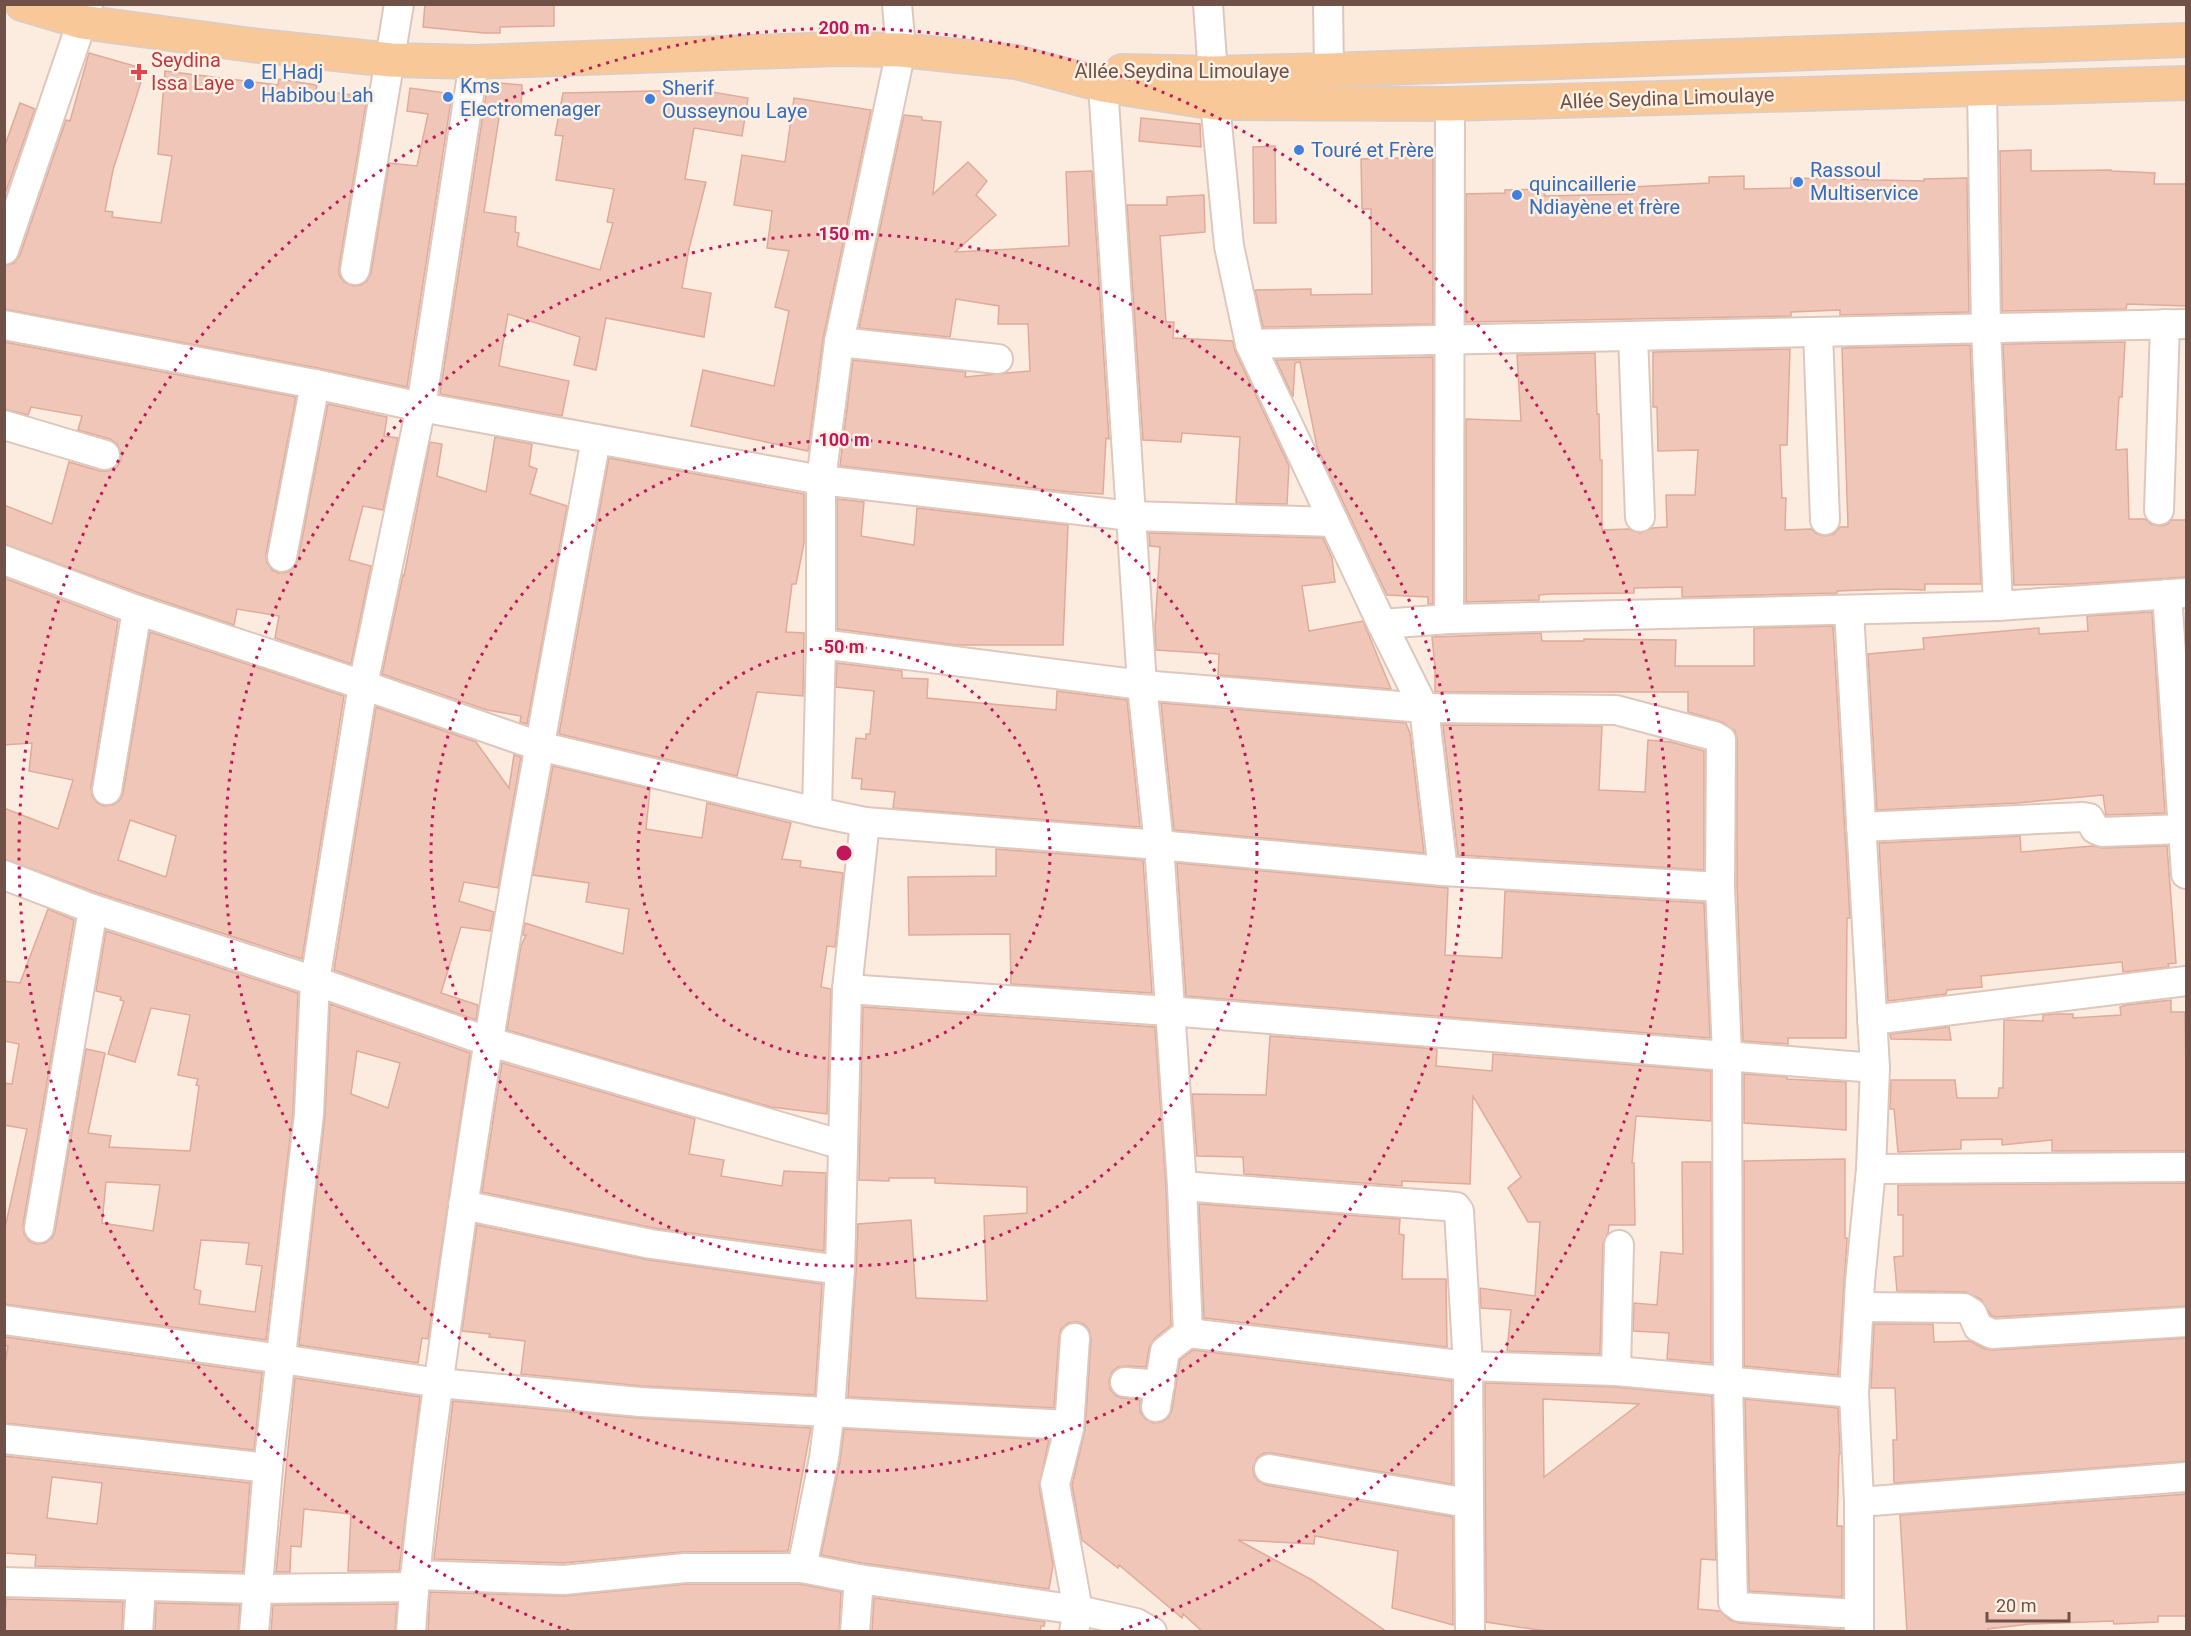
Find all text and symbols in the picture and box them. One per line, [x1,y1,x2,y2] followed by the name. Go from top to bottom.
[818,17,870,38] text: 200 m
[151,48,234,95] place label: Seydina Issa Laye
[1075,59,1289,83] street label: Allée Seydina Limoulaye
[261,60,374,107] place label: El Hadj Habibou Lah
[132,65,146,79] marker: Seydina Issa Laye
[460,74,601,121] place label: Kms Electromenager
[662,76,807,123] place label: Sherif Ousseynou Laye
[242,77,256,91] marker: El Hadj Habibou Lah
[1559,82,1775,114] street label: Allée Seydina Limoulaye
[441,90,455,104] marker: Kms Electromenager
[643,92,657,106] marker: Sherif Ousseynou Laye
[1311,138,1434,162] place label: Touré et Frère
[1292,143,1306,157] marker: Touré et Frère
[1810,158,1918,205] place label: Rassoul Multiservice
[1529,172,1680,219] place label: quincaillerie Ndiayène et frère
[1791,175,1805,189] marker: Rassoul Multiservice
[1510,188,1524,202] marker: quincaillerie Ndiayène et frère
[818,223,870,244] text: 150 m
[818,429,870,450] text: 100 m
[824,636,864,657] text: 50 m
[834,843,854,863] centre of rings
[1987,1585,2070,1623] scale bar
[1996,1595,2036,1616] text: 20 m

